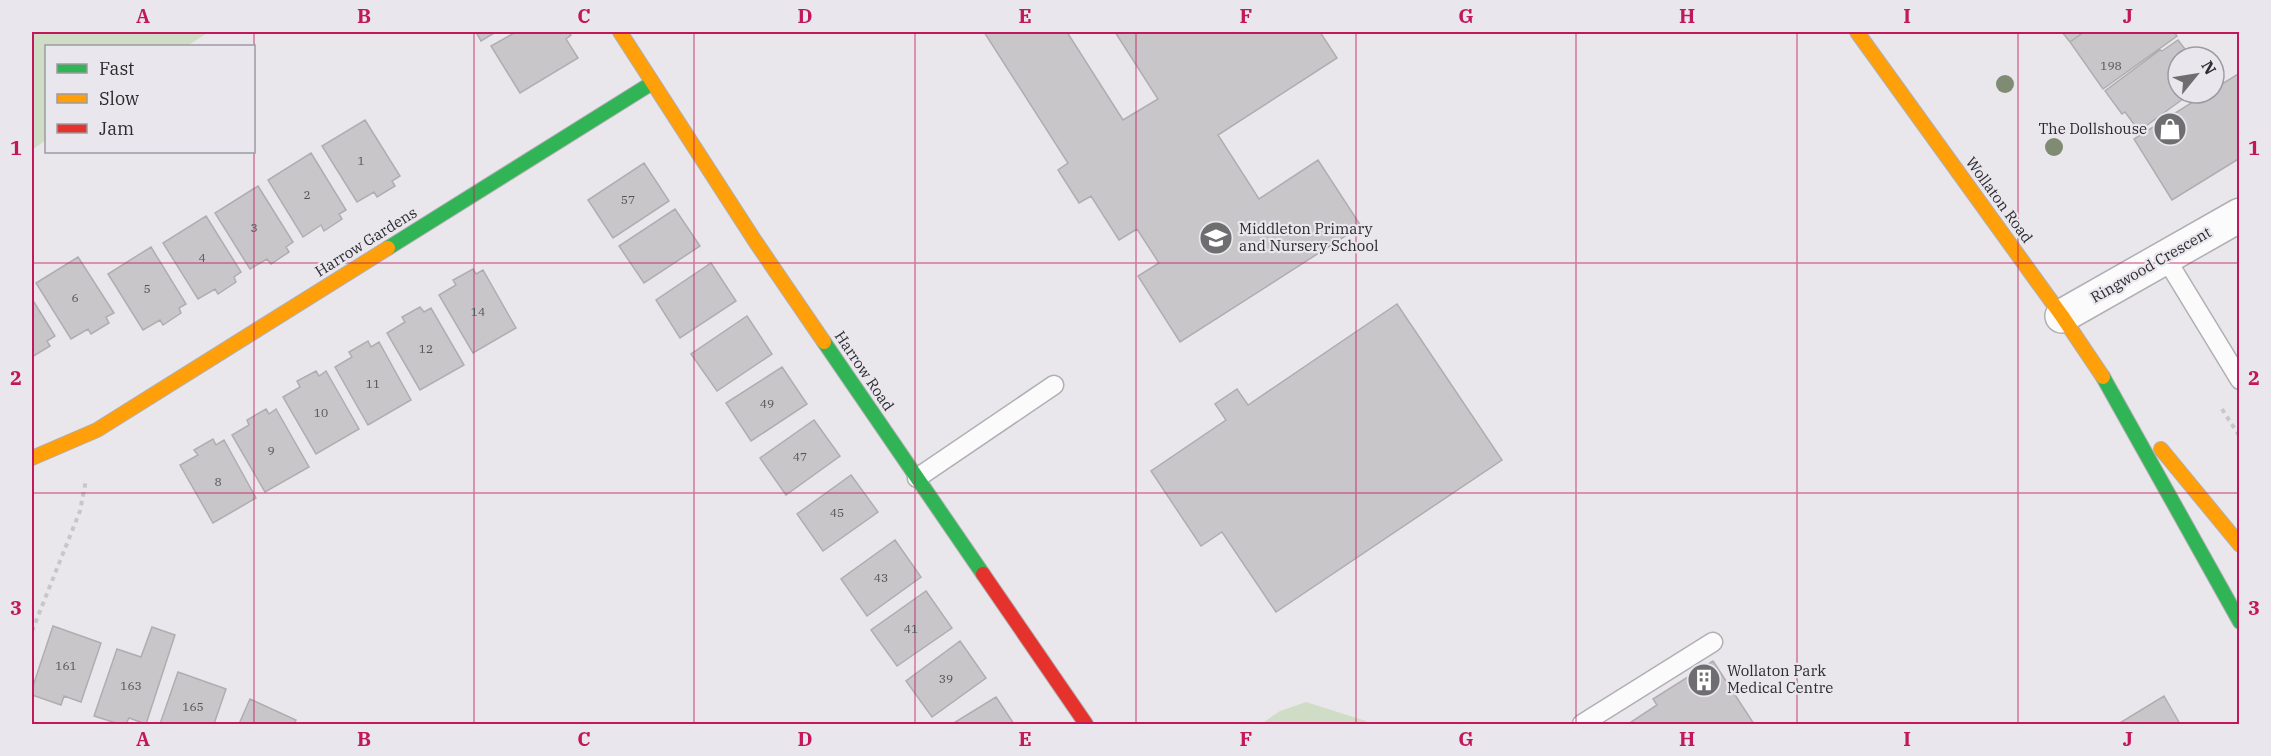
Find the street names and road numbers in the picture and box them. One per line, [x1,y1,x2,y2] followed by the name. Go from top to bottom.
[1962,153,2037,247] street label: Wollaton Road
[311,203,420,281] street label: Harrow Gardens
[2087,222,2214,307] street label: Ringwood Crescent
[831,327,898,414] street label: Harrow Road

